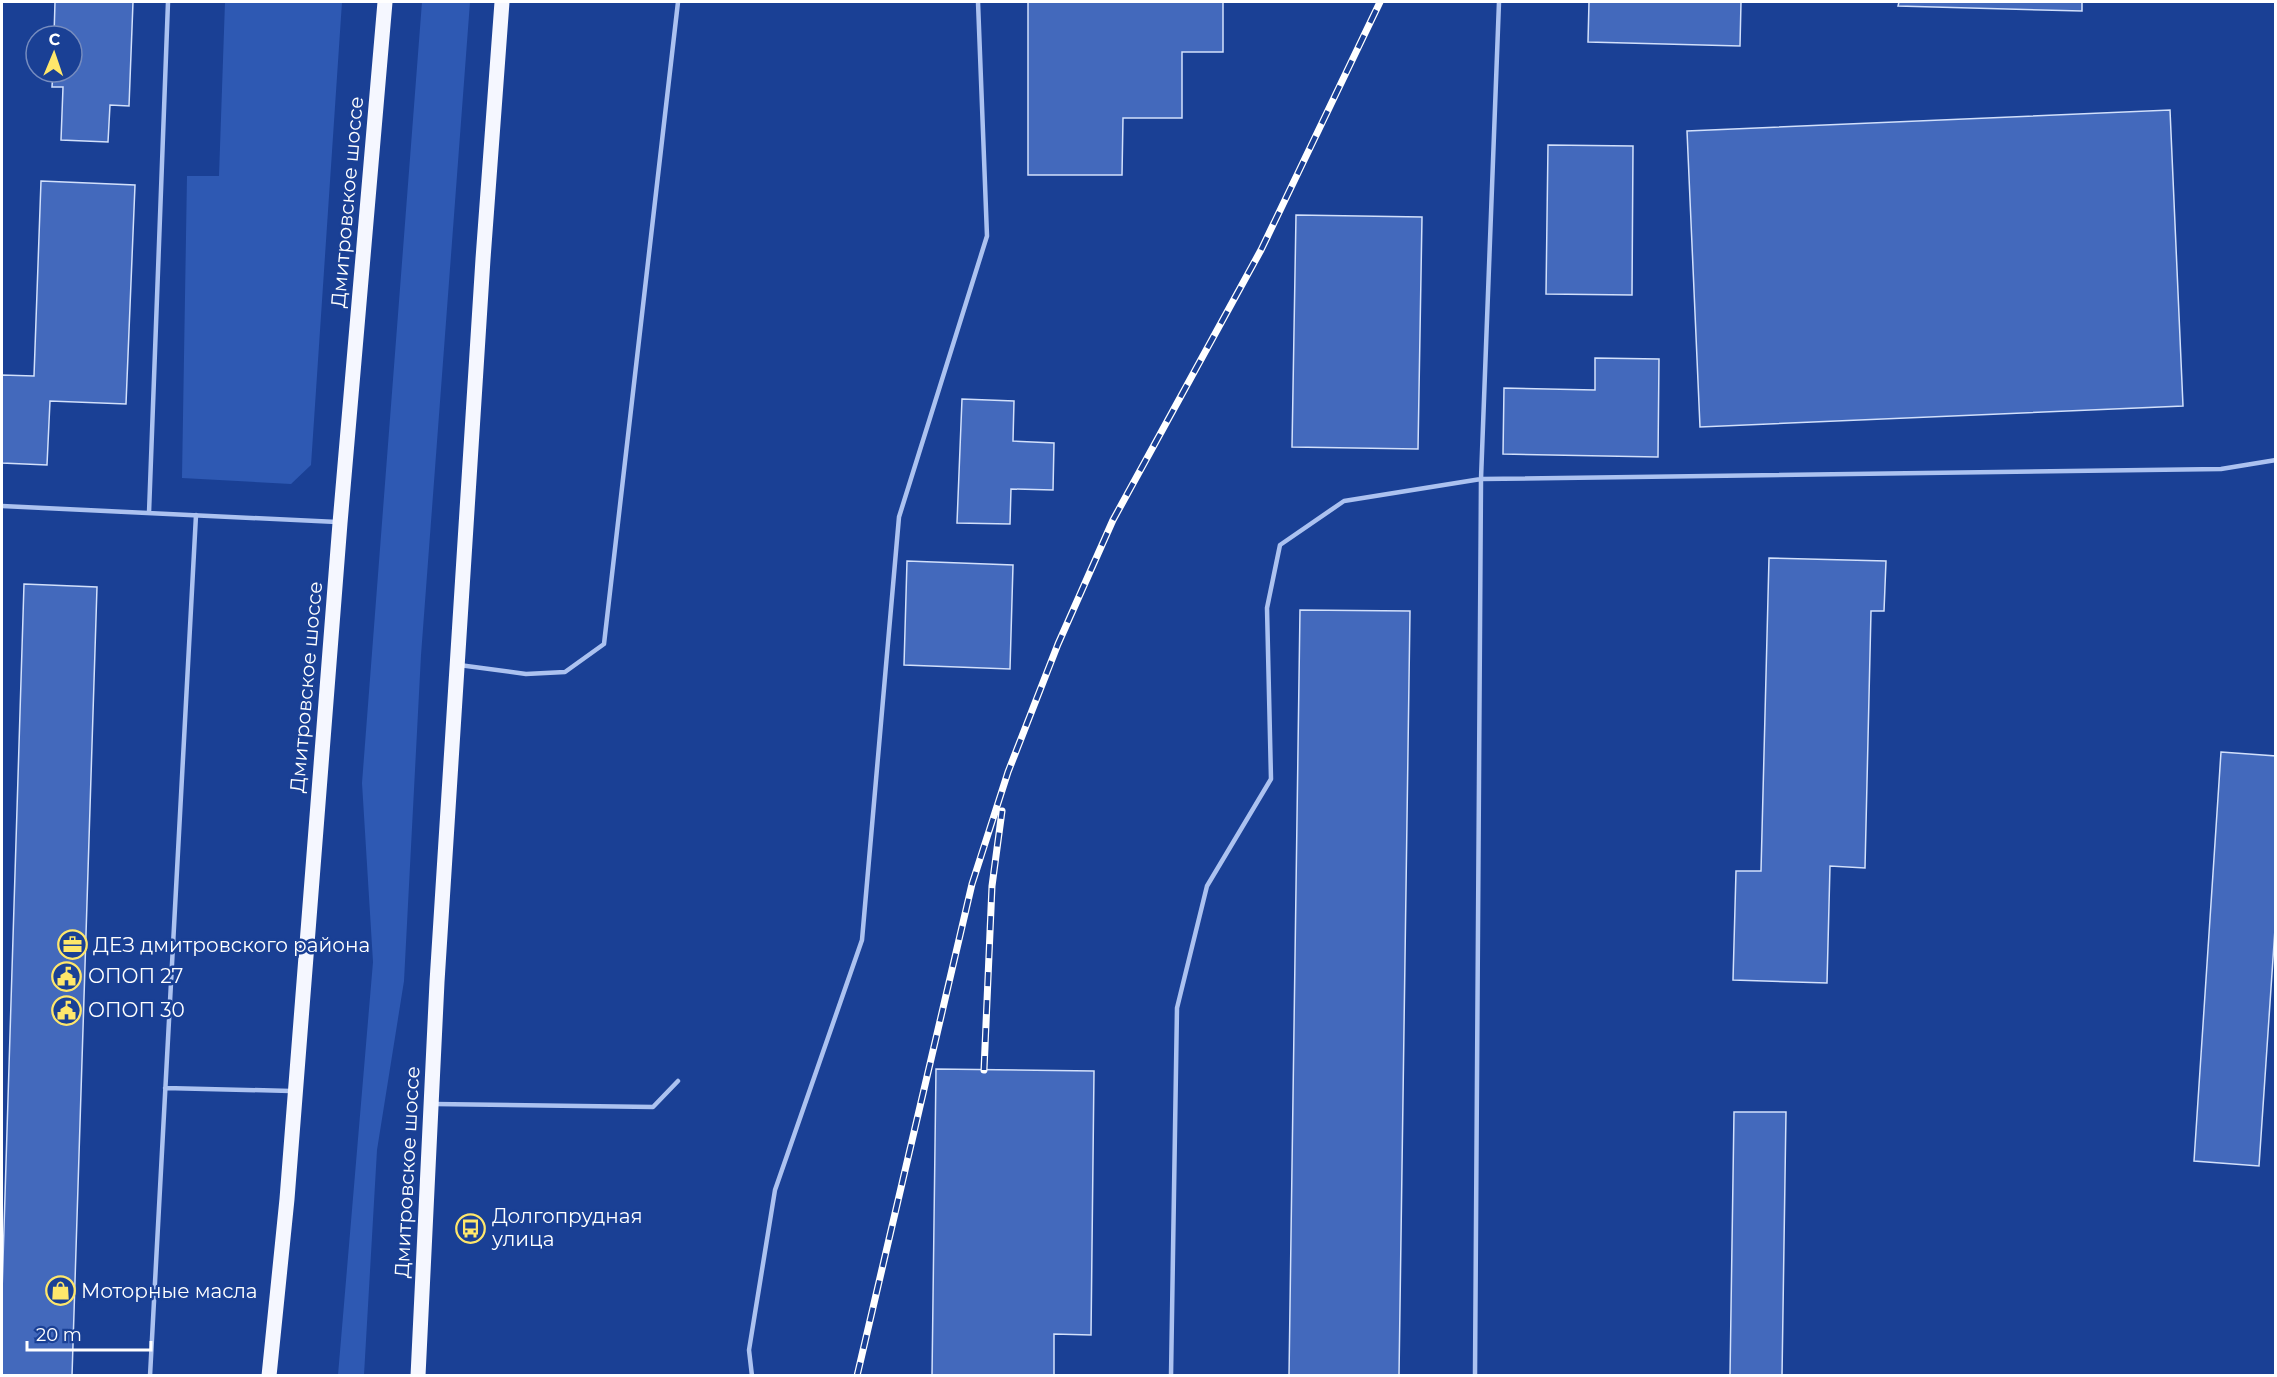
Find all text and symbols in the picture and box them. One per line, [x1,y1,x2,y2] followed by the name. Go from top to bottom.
[24,24,84,84] north arrow
[48,30,61,49] text: С
[326,95,368,309] street label: Дмитровское шоссе
[285,580,327,794] street label: Дмитровское шоссе
[56,929,88,961] office icon: ДЕЗ дмитровского района
[93,933,370,957] place label: ДЕЗ дмитровского района
[51,960,83,992] public building icon: ОПОП 27
[88,964,183,988] place label: ОПОП 27
[51,994,83,1026] public building icon: ОПОП 30
[88,998,185,1022] place label: ОПОП 30
[389,1065,425,1279] street label: Дмитровское шоссе
[491,1204,643,1251] place label: Долгопрудная улица
[455,1212,487,1244] bus stop icon: Долгопрудная улица
[44,1275,76,1307] shop icon: Моторные масла
[81,1279,257,1303] place label: Моторные масла
[27,1314,152,1352] scale bar
[36,1324,82,1346] text: 20 m

